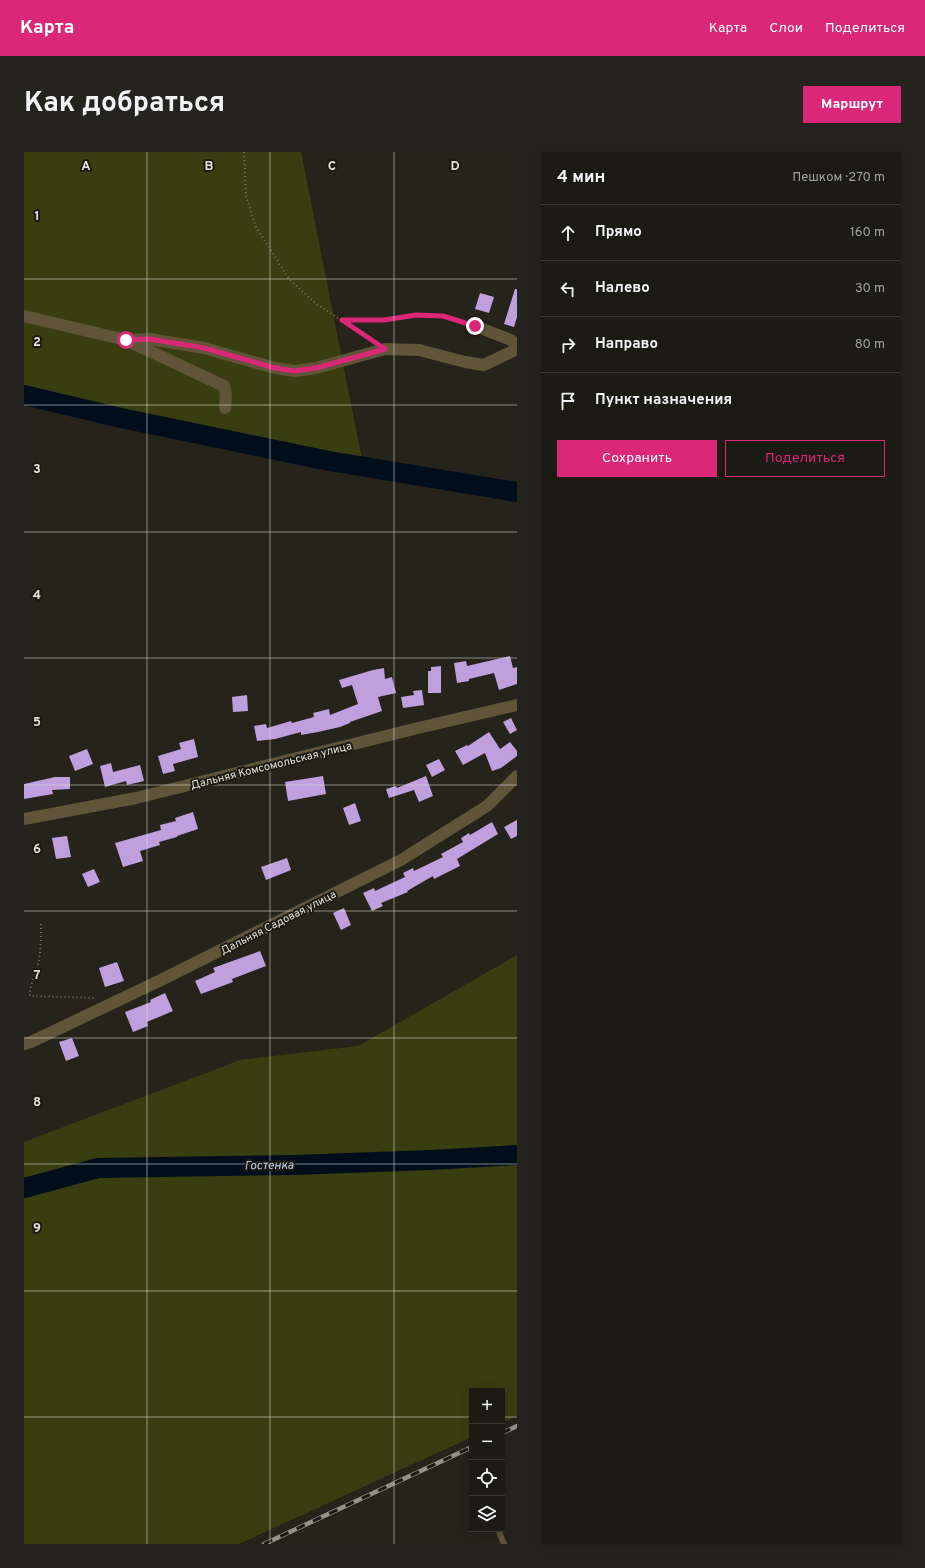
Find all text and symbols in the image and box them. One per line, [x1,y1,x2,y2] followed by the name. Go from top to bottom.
[20,16,74,40] text: Карта
[709,20,747,37] text: Карта
[769,20,803,37] text: Слои
[825,20,905,37] text: Поделиться
[24,86,225,122] text: Как добраться
[803,86,901,123] button: Маршрут
[81,159,91,175] text: A
[205,159,214,175] text: B
[328,159,336,175] text: C
[450,159,460,175] text: D
[557,167,605,189] text: 4 мин
[792,170,885,186] text: Пешком · 270 m
[34,209,40,225] text: 1
[557,222,579,244] icon: ahead
[595,223,642,242] text: Прямо
[850,225,885,241] text: 160 m
[557,278,579,300] icon: left
[595,279,650,298] text: Налево
[855,281,885,297] text: 30 m
[466,317,484,335] route end
[117,331,135,349] route start
[557,334,579,356] icon: right
[33,335,41,351] text: 2
[595,335,658,354] text: Направо
[855,337,885,353] text: 80 m
[557,390,579,412] icon: arrive
[595,391,732,410] text: Пункт назначения
[557,440,717,477] button: Сохранить
[725,440,885,477] button: Поделиться
[33,462,41,478] text: 3
[33,588,41,604] text: 4
[33,715,41,731] text: 5
[189,739,354,793] street label: Дальняя Комсомольская улица
[33,842,41,858] text: 6
[218,887,339,958] street label: Дальняя Садовая улица
[34,968,41,984] text: 7
[33,1095,41,1111] text: 8
[244,1158,295,1174] water label: Гостенка
[33,1221,41,1237] text: 9
[469,1388,505,1532] map controls
[469,1388,505,1424] button: +
[469,1424,505,1460] button: −
[469,1460,505,1496] button: locate
[469,1496,505,1532] button: layers

